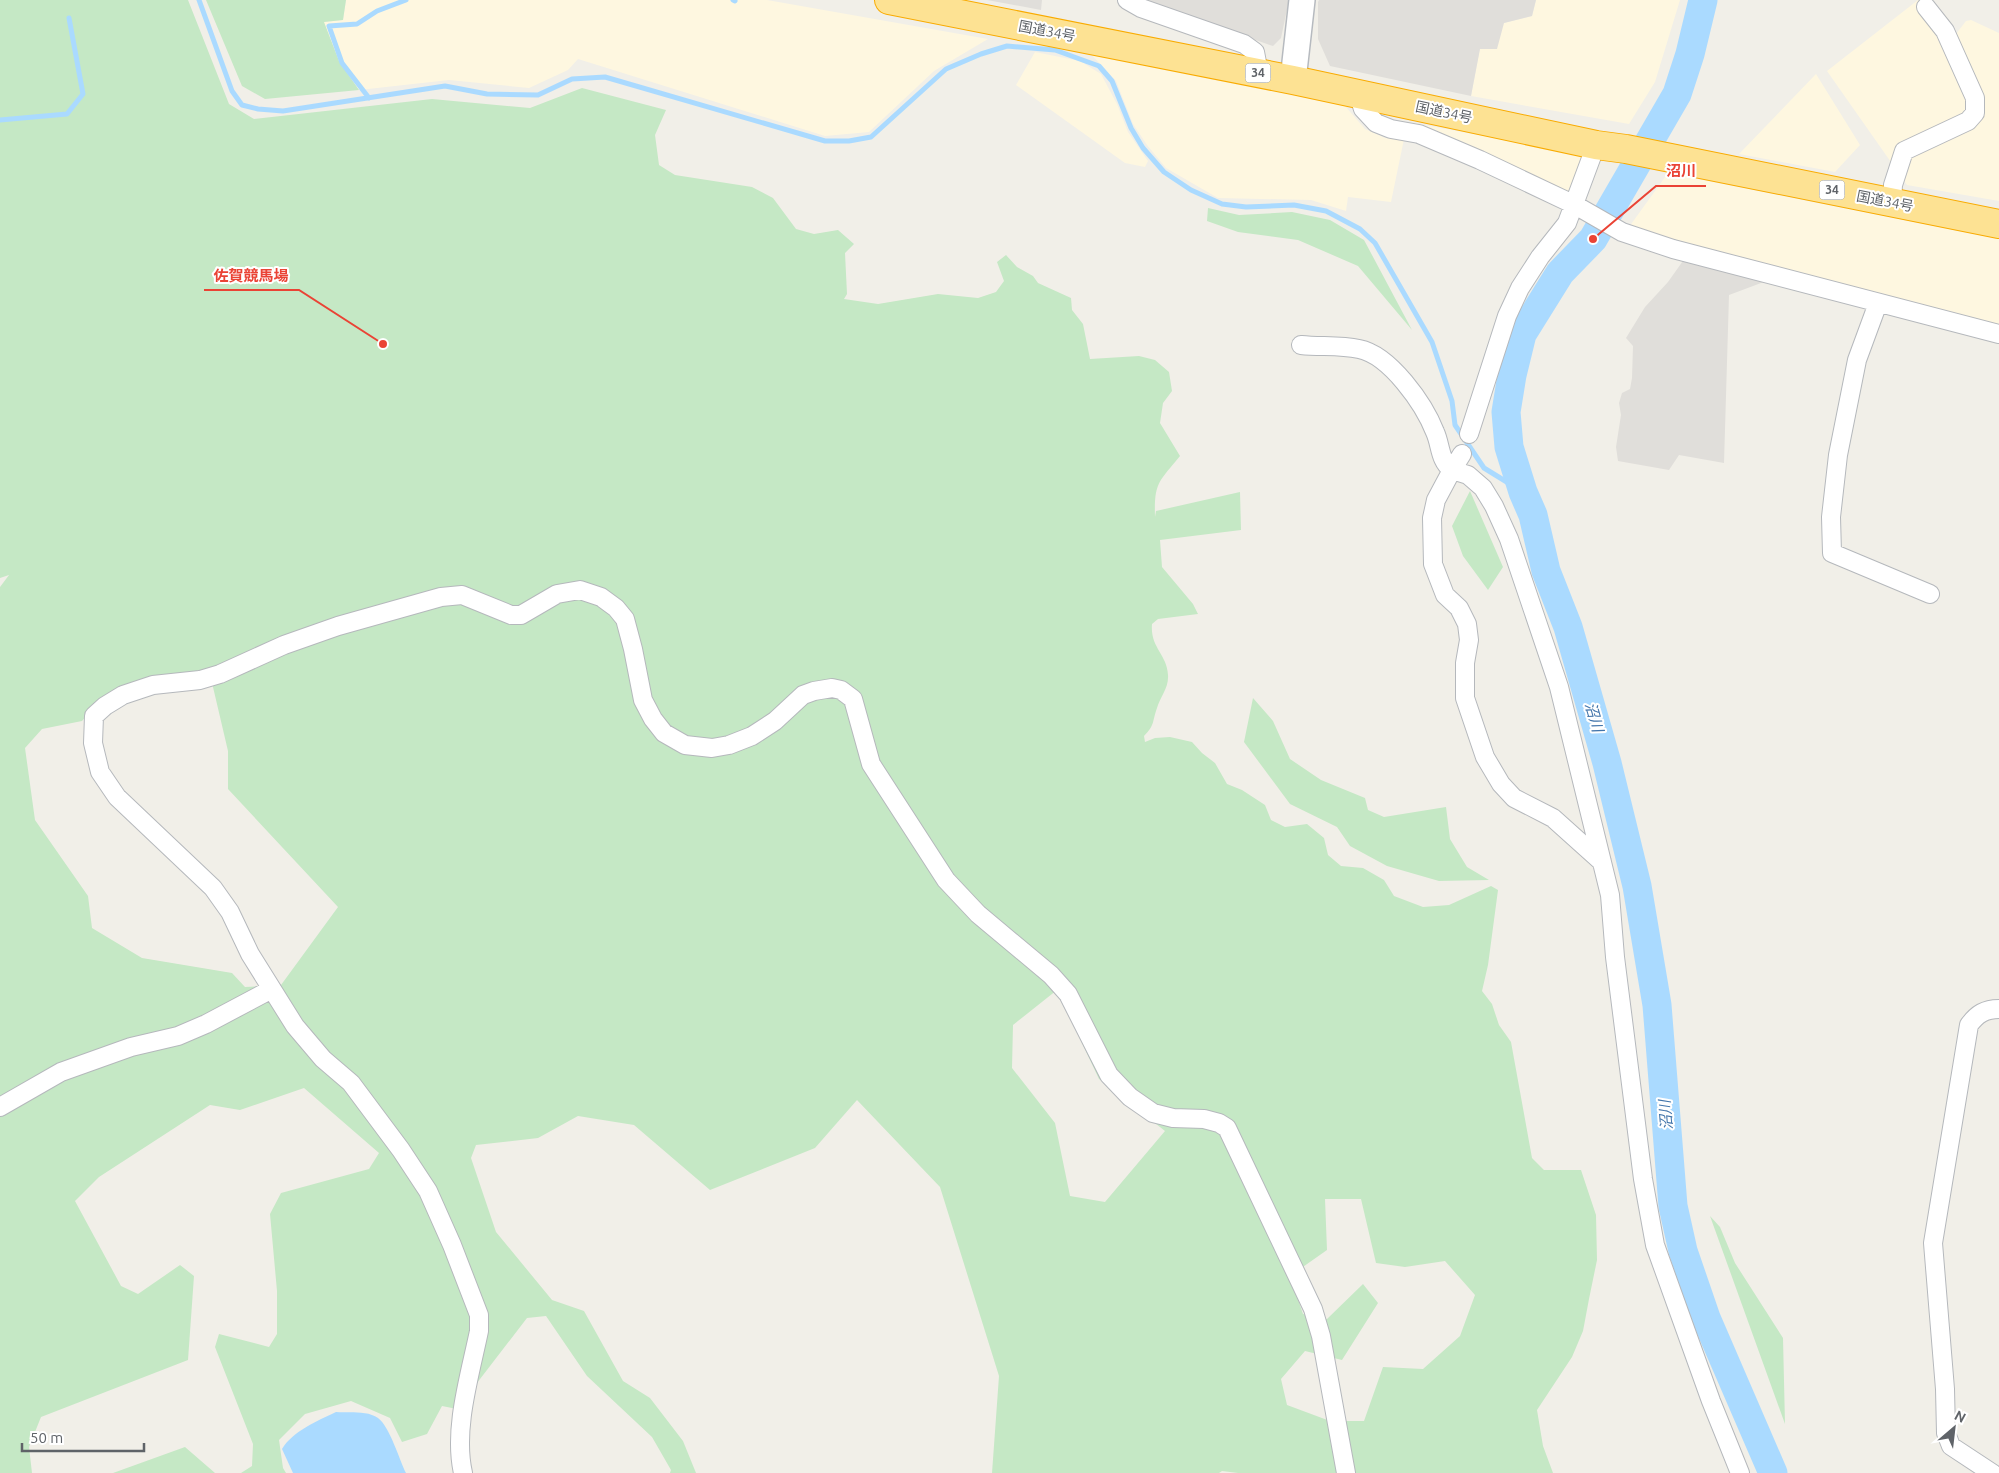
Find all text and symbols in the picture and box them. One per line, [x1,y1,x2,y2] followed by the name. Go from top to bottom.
[1017,18,1077,44] street label: 国道34号
[1246,64,1270,82] road number: 34
[1414,98,1474,126] street label: 国道34号
[1656,156,1706,186] callout: 沼川
[1666,162,1696,179] text: 沼川
[1820,180,1844,200] road number: 34
[1855,188,1915,214] street label: 国道34号
[204,260,299,290] callout: 佐賀競馬場
[213,267,289,284] text: 佐賀競馬場
[1582,700,1607,736] water label: 沼川
[1656,1097,1675,1131] water label: 沼川
[1929,1403,1979,1453] north arrow
[1952,1407,1968,1426] text: N
[22,1420,145,1452] scale bar
[30,1429,63,1446] text: 50 m

